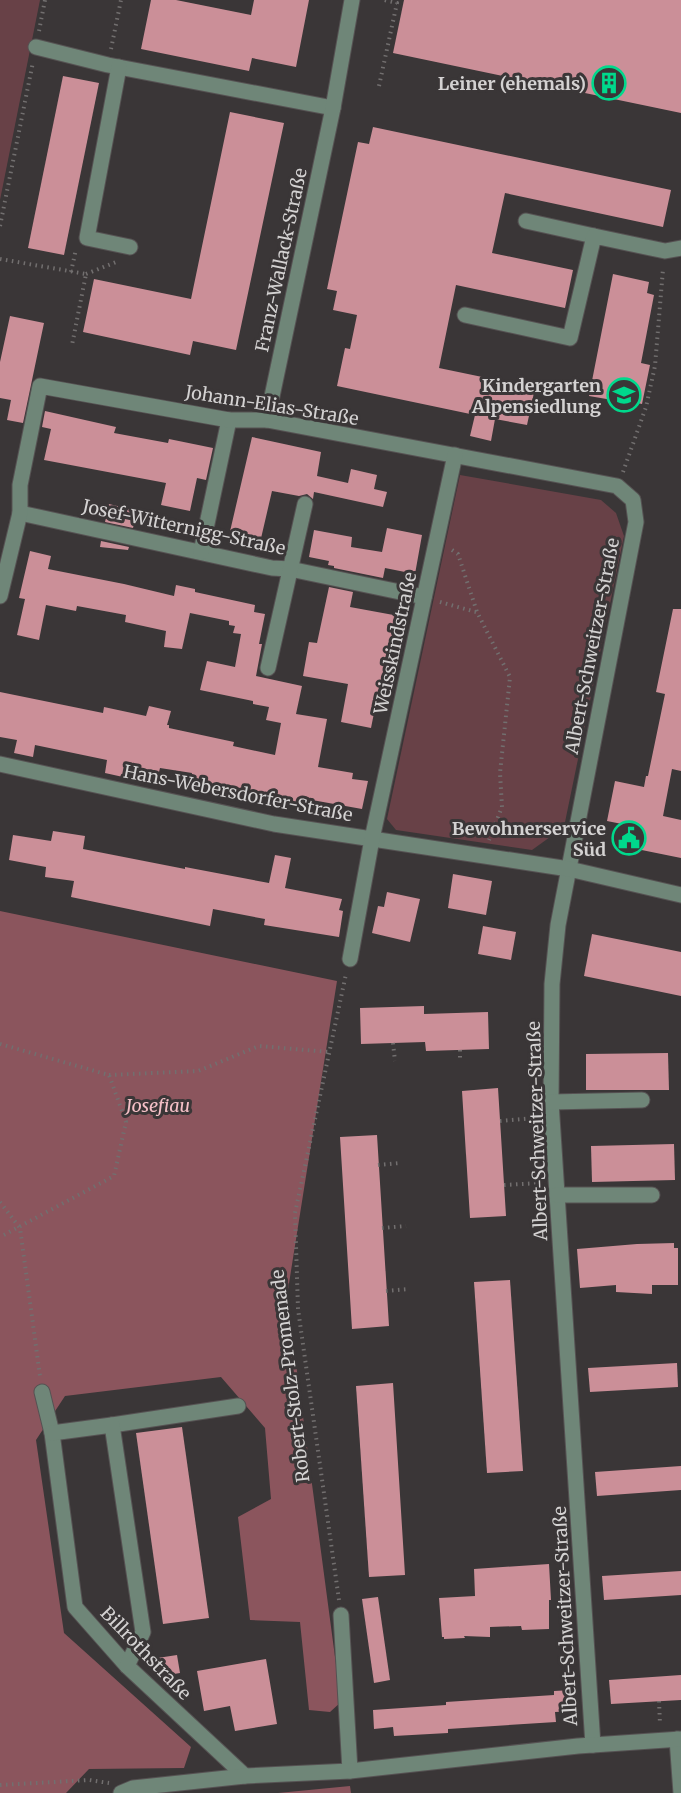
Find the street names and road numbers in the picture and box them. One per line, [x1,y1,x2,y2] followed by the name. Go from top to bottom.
[250,166,312,354] street label: Franz-Wallack-Straße
[183,380,360,430] street label: Johann-Elias-Straße
[79,494,288,560] street label: Josef-Witternigg-Straße
[560,536,624,757] street label: Albert-Schweitzer-Straße
[368,570,421,717] street label: Weisskindstraße
[121,759,355,827] street label: Hans-Webersdorfer-Straße
[522,1021,552,1242] street label: Albert-Schweitzer-Straße
[266,1268,314,1484] street label: Robert-Stolz-Promenade
[548,1506,582,1727] street label: Albert-Schweitzer-Straße
[96,1602,196,1704] street label: Billrothstraße

